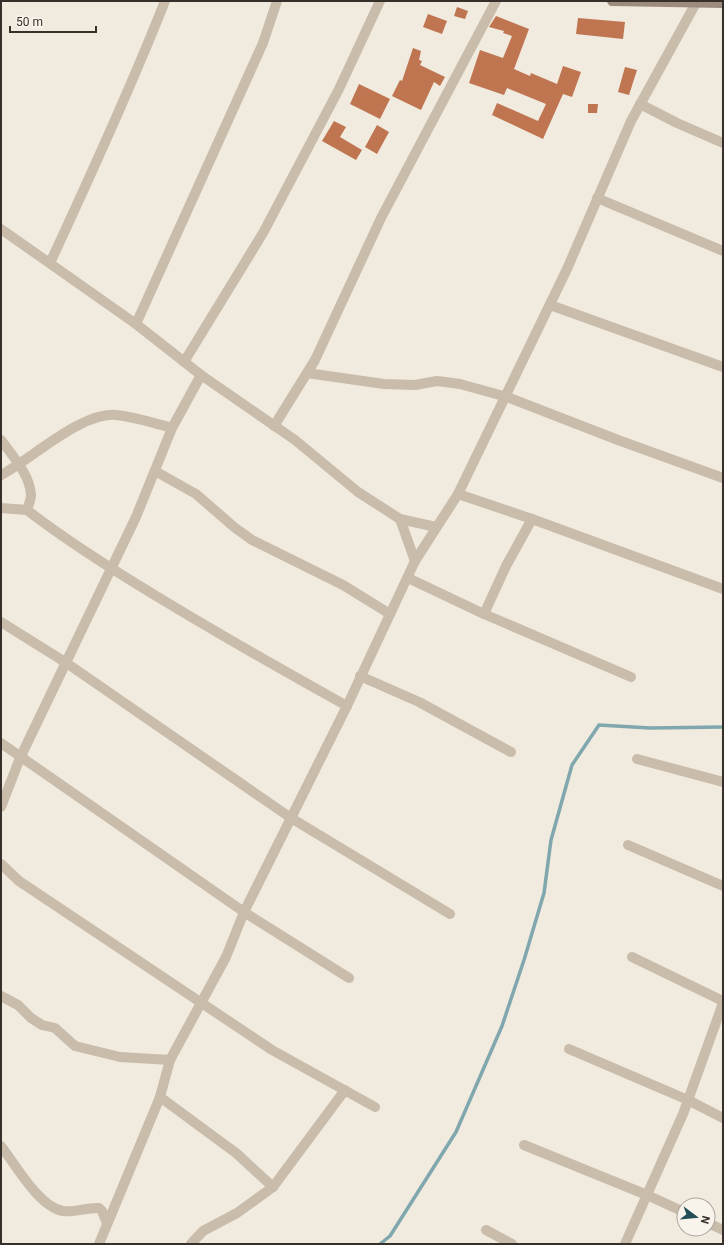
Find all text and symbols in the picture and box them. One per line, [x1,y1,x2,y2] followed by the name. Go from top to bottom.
[10,8,96,34] scale bar
[16,15,43,29] text: 50 m
[676,1197,716,1237] north arrow
[698,1214,712,1225] text: N

